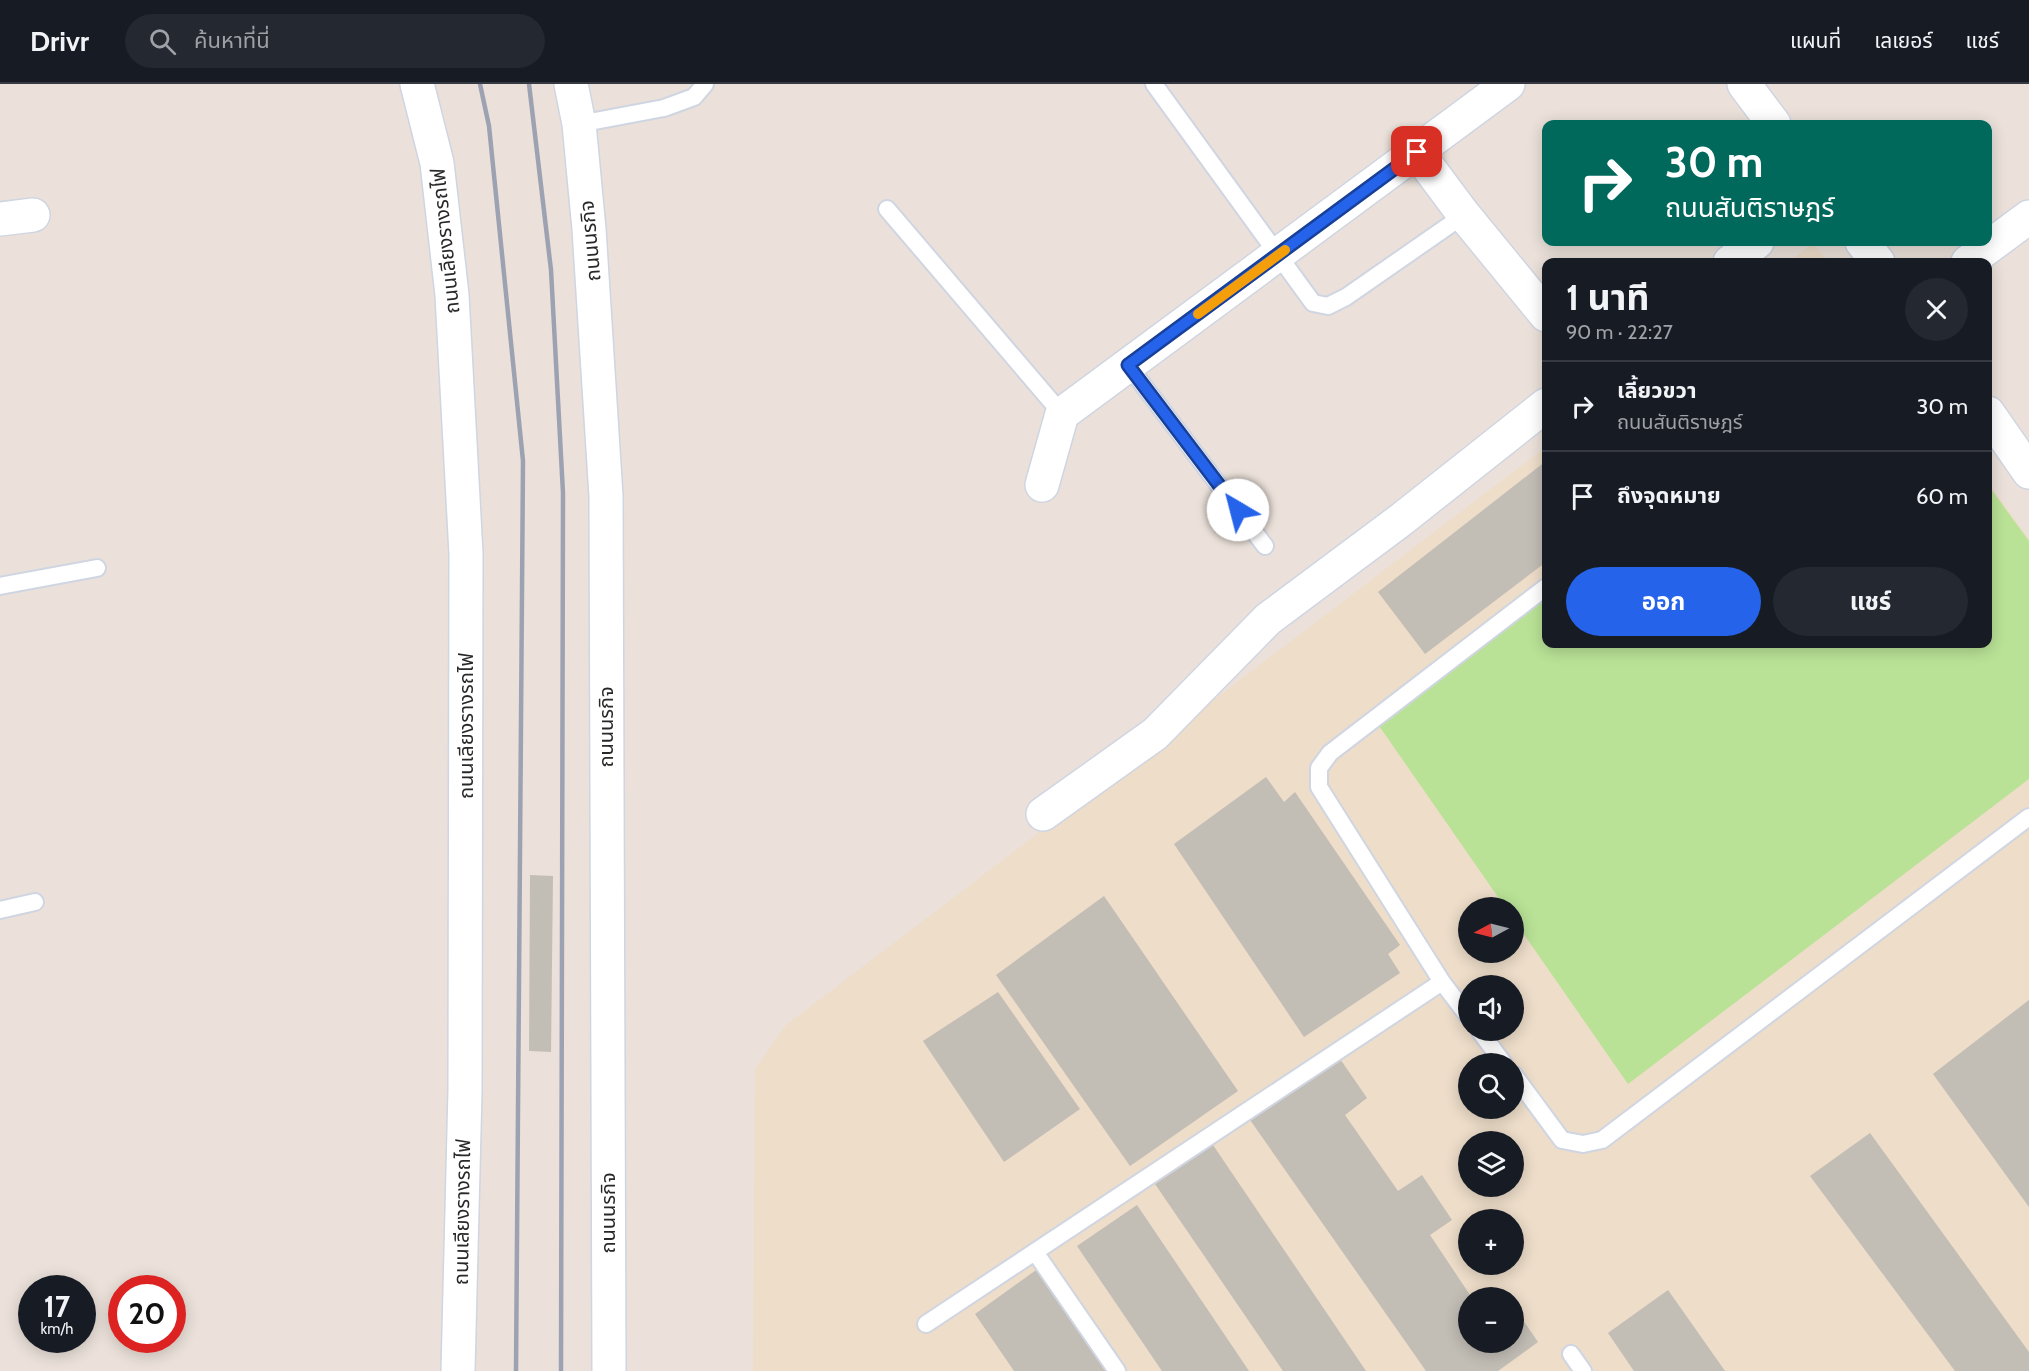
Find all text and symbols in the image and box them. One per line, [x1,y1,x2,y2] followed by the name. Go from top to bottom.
[125,14,545,68] search box
[30,24,89,58] text: Drivr
[146,25,179,58] icon: search
[194,27,270,54] text: ค้นหาที่นี่
[1790,28,1841,53] text: แผนที่
[1874,28,1933,53] text: เลเยอร์
[1966,28,1999,53] text: แชร์
[1391,126,1442,177] pin
[1400,135,1433,168] icon: arrive
[1665,136,1763,188] text: 30 m
[1566,144,1644,222] icon: right
[425,167,465,315] street label: ถนนเลียงรางรถไฟ
[1665,191,1834,224] text: ถนนสันติราษฎร์
[575,199,605,283] street label: ถนนนรกิจ
[1566,275,1649,319] text: 1 นาที
[1905,278,1968,341] button: close
[1566,320,1673,344] text: 90 m · 22:27
[1617,377,1697,404] text: เลี้ยวขวา
[1566,390,1599,423] icon: right
[1916,393,1968,420] text: 30 m
[1617,410,1742,434] text: ถนนสันติราษฎร์
[1206,478,1270,542] position arrow
[1566,480,1599,513] icon: arrive
[1617,482,1721,509] text: ถึงจุดหมาย
[1916,483,1968,510] text: 60 m
[1566,567,1761,636] button: ออก
[1773,567,1968,636] button: แชร์
[454,653,478,799] street label: ถนนเลียงรางรถไฟ
[594,686,618,768] street label: ถนนนรกิจ
[1458,897,1524,963] north arrow
[1458,897,1524,1353] map controls
[1458,975,1524,1041] button: sound
[1458,1053,1524,1119] button: search
[1458,1131,1524,1197] button: layers
[449,1138,475,1285] street label: ถนนเลียงรางรถไฟ
[596,1172,620,1254] street label: ถนนนรกิจ
[1458,1209,1524,1275] button: +
[108,1275,186,1353] speed limit sign: 20
[1458,1287,1524,1353] button: −
[44,1288,70,1325] text: 17
[41,1320,73,1338] text: km/h

